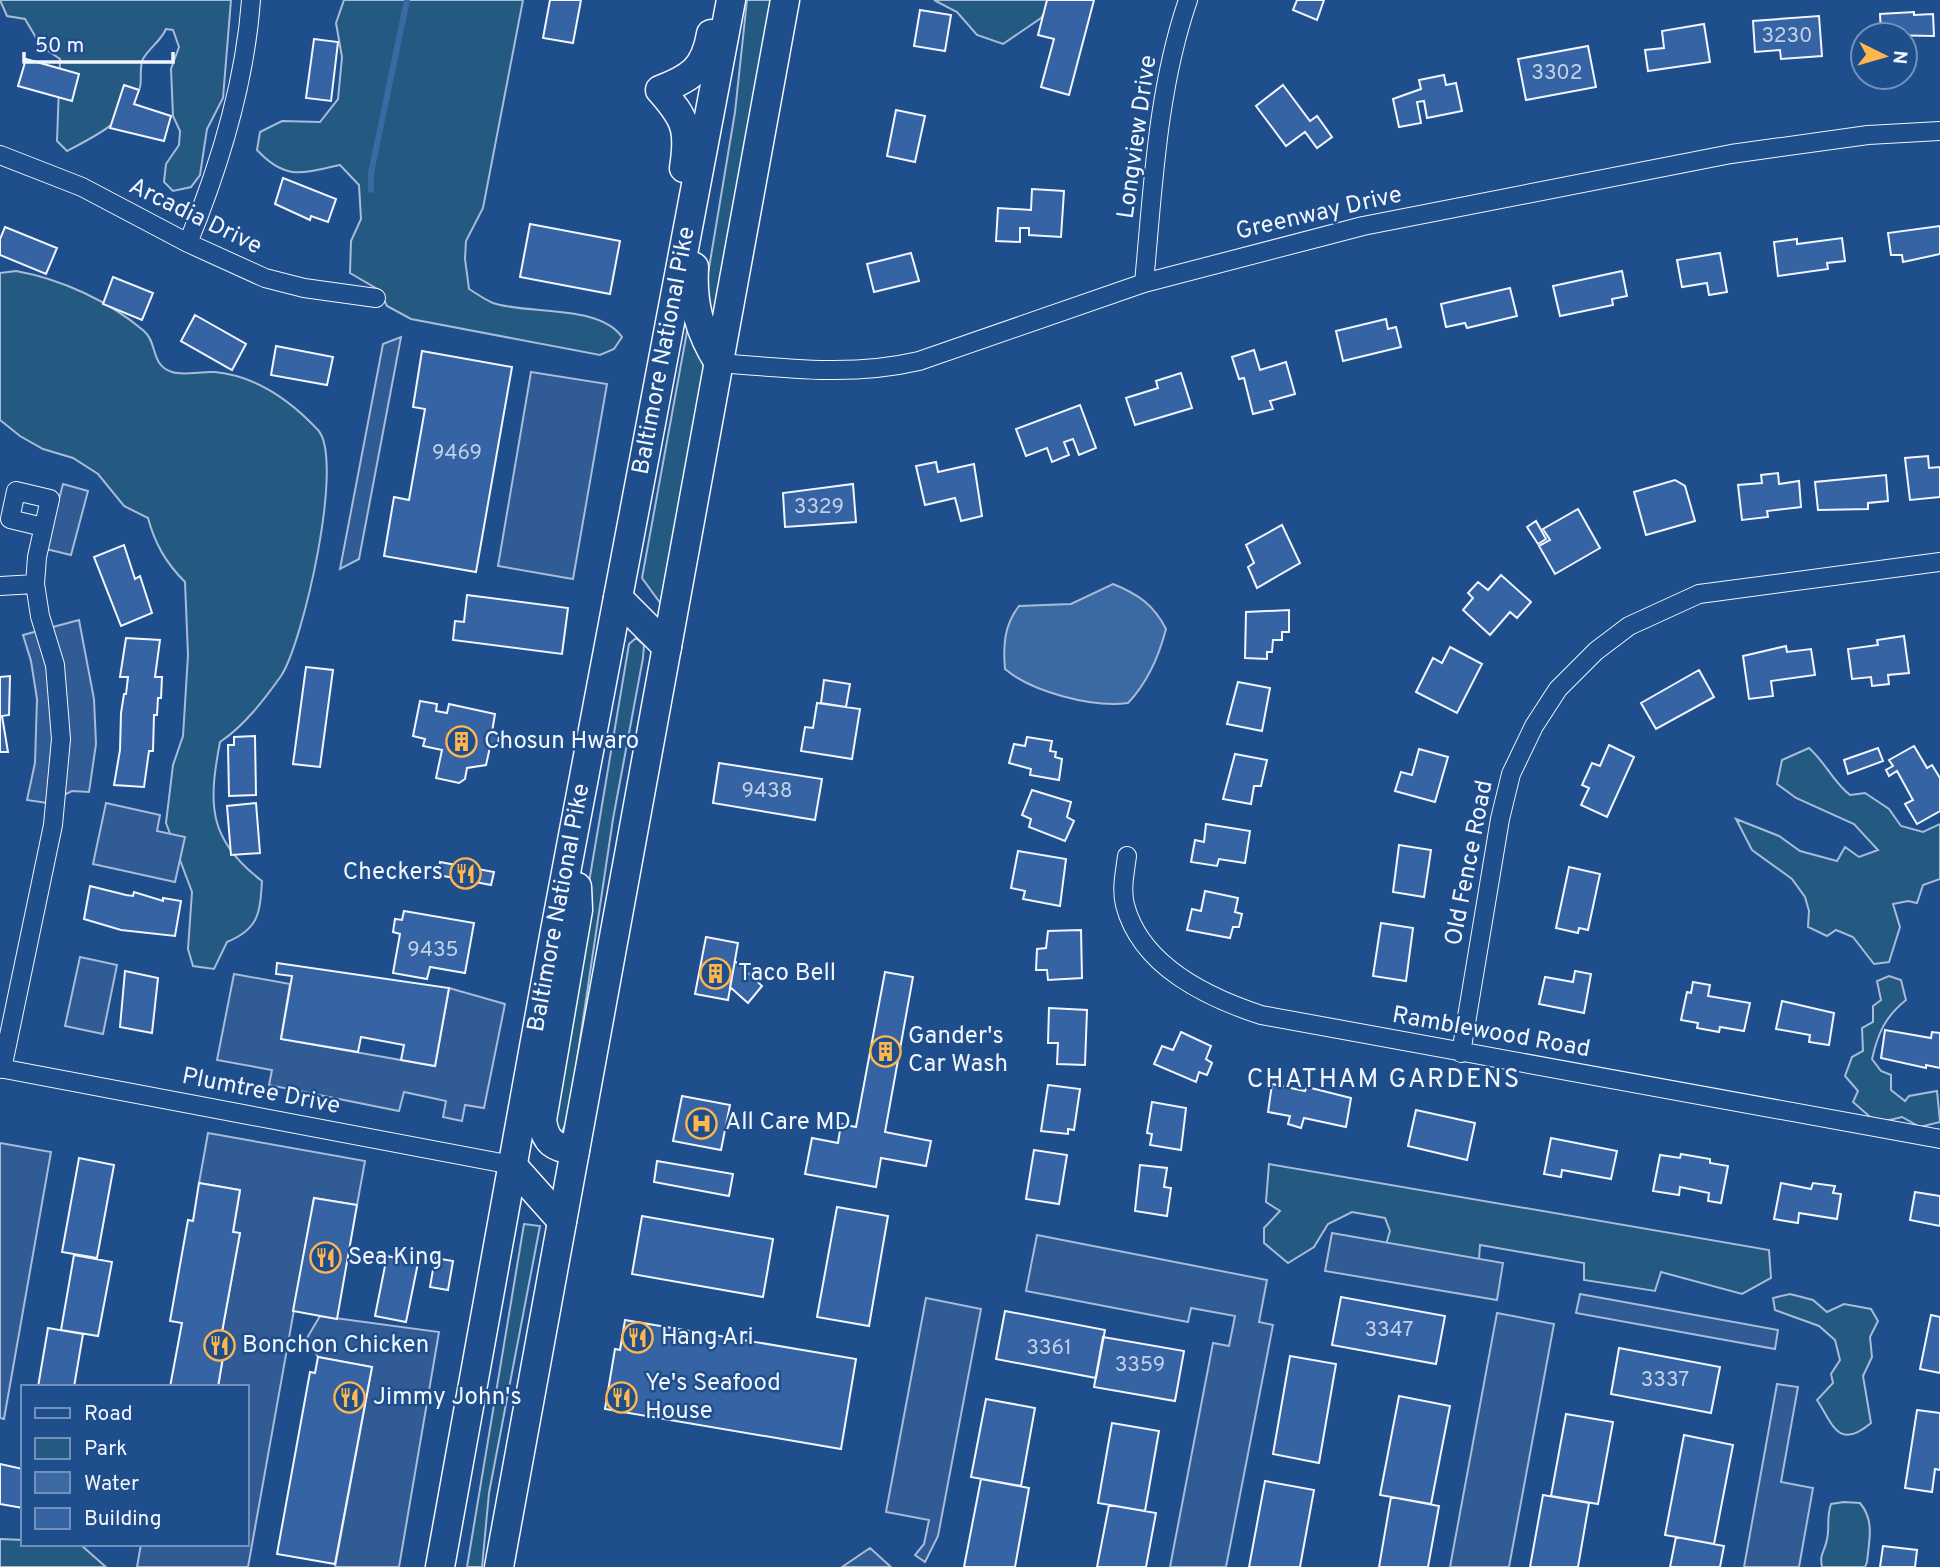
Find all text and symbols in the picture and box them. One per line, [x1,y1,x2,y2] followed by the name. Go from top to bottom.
[24,21,173,65] scale bar
[1849,21,1919,91] north arrow
[1762,23,1813,50] house number: 3230
[35,33,84,60] text: 50 m
[1886,49,1911,65] text: N
[1112,53,1164,221] street label: Longview Drive
[1531,60,1583,87] house number: 3302
[123,172,267,262] street label: Arcadia Drive
[1233,180,1405,248] street label: Greenway Drive
[627,224,703,477] street label: Baltimore National Pike
[432,440,482,467] house number: 9469
[794,494,844,521] house number: 3329
[444,725,478,759] building icon: Chosun Hwaro
[484,727,639,757] place label: Chosun Hwaro
[741,778,793,805] house number: 9438
[1439,778,1501,948] street label: Old Fence Road
[522,781,597,1034] street label: Baltimore National Pike
[449,856,483,890] restaurant icon: Checkers
[343,858,443,888] place label: Checkers
[407,937,459,964] house number: 9435
[698,957,732,991] building icon: Taco Bell
[738,959,836,989] place label: Taco Bell
[1390,1001,1592,1065] street label: Ramblewood Road
[908,1022,1008,1080] place label: Gander's Car Wash
[868,1034,902,1068] building icon: Gander's Car Wash
[179,1062,343,1122] street label: Plumtree Drive
[1247,1064,1521,1097] district label: CHATHAM GARDENS
[685,1106,719,1140] hospital icon: All Care MD
[725,1108,851,1138] place label: All Care MD
[308,1241,342,1275] restaurant icon: Sea King
[348,1243,442,1273] place label: Sea King
[1364,1317,1414,1344] house number: 3347
[621,1321,655,1355] restaurant icon: Hang Ari
[661,1323,754,1353] place label: Hang Ari
[202,1329,236,1363] restaurant icon: Bonchon Chicken
[242,1331,429,1361] place label: Bonchon Chicken
[1026,1335,1072,1362] house number: 3361
[1115,1352,1165,1379] house number: 3359
[1641,1367,1689,1394] house number: 3337
[645,1369,781,1427] place label: Ye's Seafood House
[333,1381,367,1415] restaurant icon: Jimmy John's
[605,1381,639,1415] restaurant icon: Ye's Seafood House
[373,1383,522,1413] place label: Jimmy John's
[21,1385,248,1546] legend
[84,1401,133,1428] text: Road
[84,1436,127,1463] text: Park
[84,1471,139,1498] text: Water
[84,1506,162,1533] text: Building

